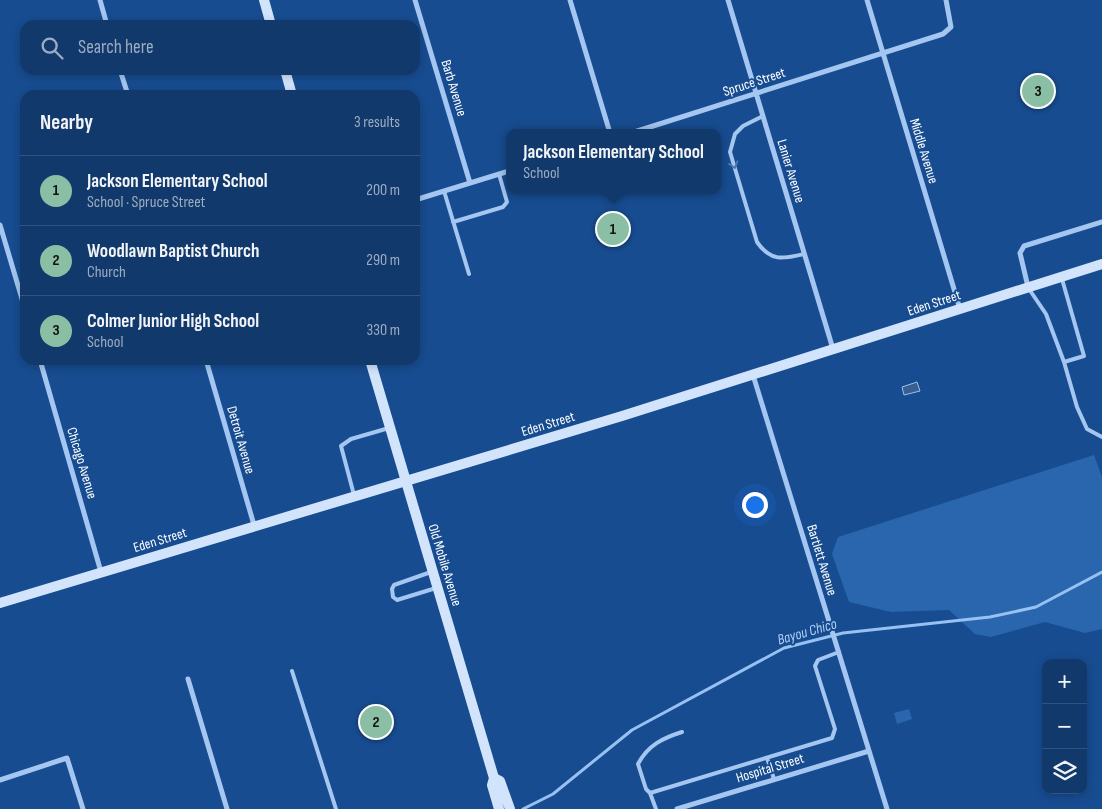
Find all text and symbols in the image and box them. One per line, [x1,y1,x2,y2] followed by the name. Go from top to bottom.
[20,20,420,75] search box
[38,34,66,62] icon: search
[78,36,154,59] text: Search here
[437,58,471,118] street label: Barb Avenue
[721,64,787,100] street label: Spruce Street
[1022,72,1054,110] pin: 3
[40,110,93,135] text: Nearby
[354,113,400,132] text: 3 results
[906,116,942,186] street label: Middle Avenue
[506,129,721,194] popup
[773,137,809,205] street label: Lanier Avenue
[523,141,704,164] text: Jackson Elementary School
[728,161,738,169] one-way arrow
[523,164,560,183] text: School
[87,170,268,193] text: Jackson Elementary School
[53,181,59,200] text: 1
[366,181,400,200] text: 200 m
[87,193,205,212] text: School · Spruce Street
[597,210,629,248] pin: 1
[87,240,260,263] text: Woodlawn Baptist Church
[52,251,60,270] text: 2
[366,251,400,270] text: 290 m
[87,263,126,282] text: Church
[905,286,963,320] street label: Eden Street
[87,310,259,333] text: Colmer Junior High School
[52,321,60,340] text: 3
[367,321,400,340] text: 330 m
[87,333,123,352] text: School
[223,404,259,476] street label: Detroit Avenue
[519,408,577,440] street label: Eden Street
[63,425,101,501] street label: Chicago Avenue
[742,492,768,518] your location
[424,522,466,608] street label: Old Mobile Avenue
[803,522,841,598] street label: Bartlett Avenue
[131,524,189,556] street label: Eden Street
[775,614,839,650] water label: Bayou Chico
[1042,659,1087,794] map controls
[1042,659,1087,704] button: +
[360,703,392,741] pin: 2
[1042,704,1087,749] button: −
[1042,749,1087,794] button: layers
[734,750,806,786] street label: Hospital Street

